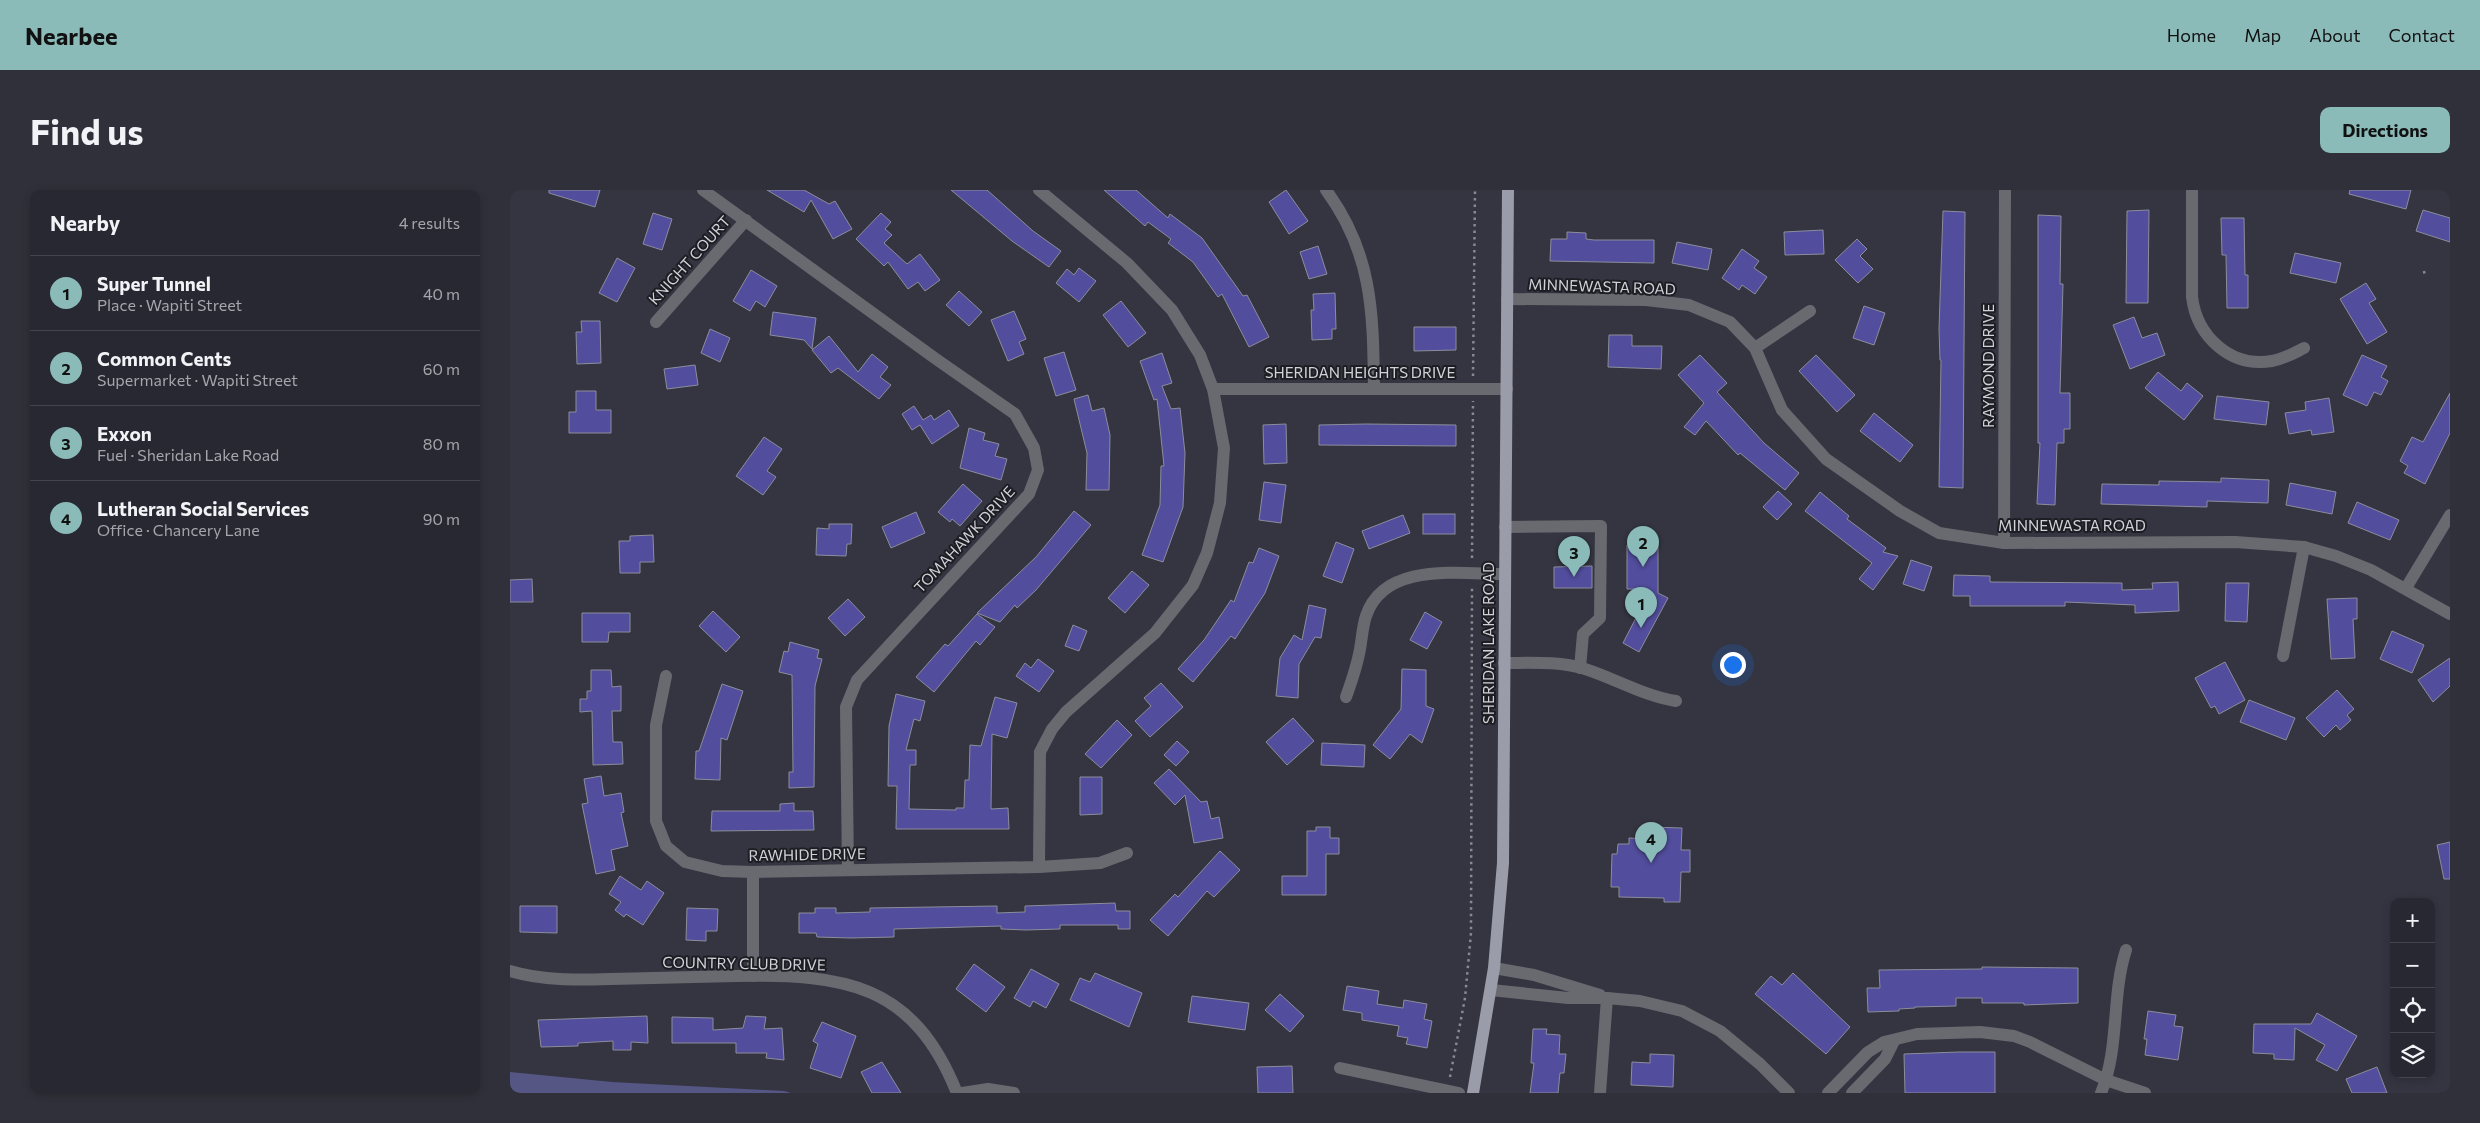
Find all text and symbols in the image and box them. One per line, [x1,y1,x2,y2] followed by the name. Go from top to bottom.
[25,21,118,50] text: Nearbee
[2167,24,2216,46] text: Home
[2244,24,2281,46] text: Map
[2309,24,2361,46] text: About
[2389,24,2455,46] text: Contact
[2320,107,2450,153] button: Directions
[30,109,144,152] text: Find us
[50,210,120,235] text: Nearby
[644,212,734,308] street label: KNIGHT COURT
[399,213,460,232] text: 4 results
[97,272,211,295] text: Super Tunnel
[1528,274,1676,298] street label: MINNEWASTA ROAD
[62,284,70,303] text: 1
[423,284,460,303] text: 40 m
[97,295,242,314] text: Place · Wapiti Street
[1979,304,1997,428] street label: RAYMOND DRIVE
[97,347,231,370] text: Common Cents
[61,359,71,378] text: 2
[423,359,460,378] text: 60 m
[1265,363,1455,381] street label: SHERIDAN HEIGHTS DRIVE
[97,370,298,389] text: Supermarket · Wapiti Street
[97,422,152,445] text: Exxon
[61,434,71,453] text: 3
[423,434,460,453] text: 80 m
[97,445,279,464] text: Fuel · Sheridan Lake Road
[910,482,1018,596] street label: TOMAHAWK DRIVE
[97,497,309,520] text: Lutheran Social Services
[61,509,71,528] text: 4
[423,509,460,528] text: 90 m
[1998,516,2146,534] street label: MINNEWASTA ROAD
[97,520,260,539] text: Office · Chancery Lane
[1627,526,1659,567] pin: 2
[1558,536,1590,577] pin: 3
[1479,562,1497,724] street label: SHERIDAN LAKE ROAD
[1625,587,1657,628] pin: 1
[1720,652,1746,678] your location
[1635,822,1667,863] pin: 4
[748,844,866,864] street label: RAWHIDE DRIVE
[2390,898,2435,1078] map controls
[2390,898,2435,943] button: +
[2390,943,2435,988] button: −
[662,953,826,973] street label: COUNTRY CLUB DRIVE
[2390,988,2435,1033] button: locate
[2390,1033,2435,1078] button: layers

